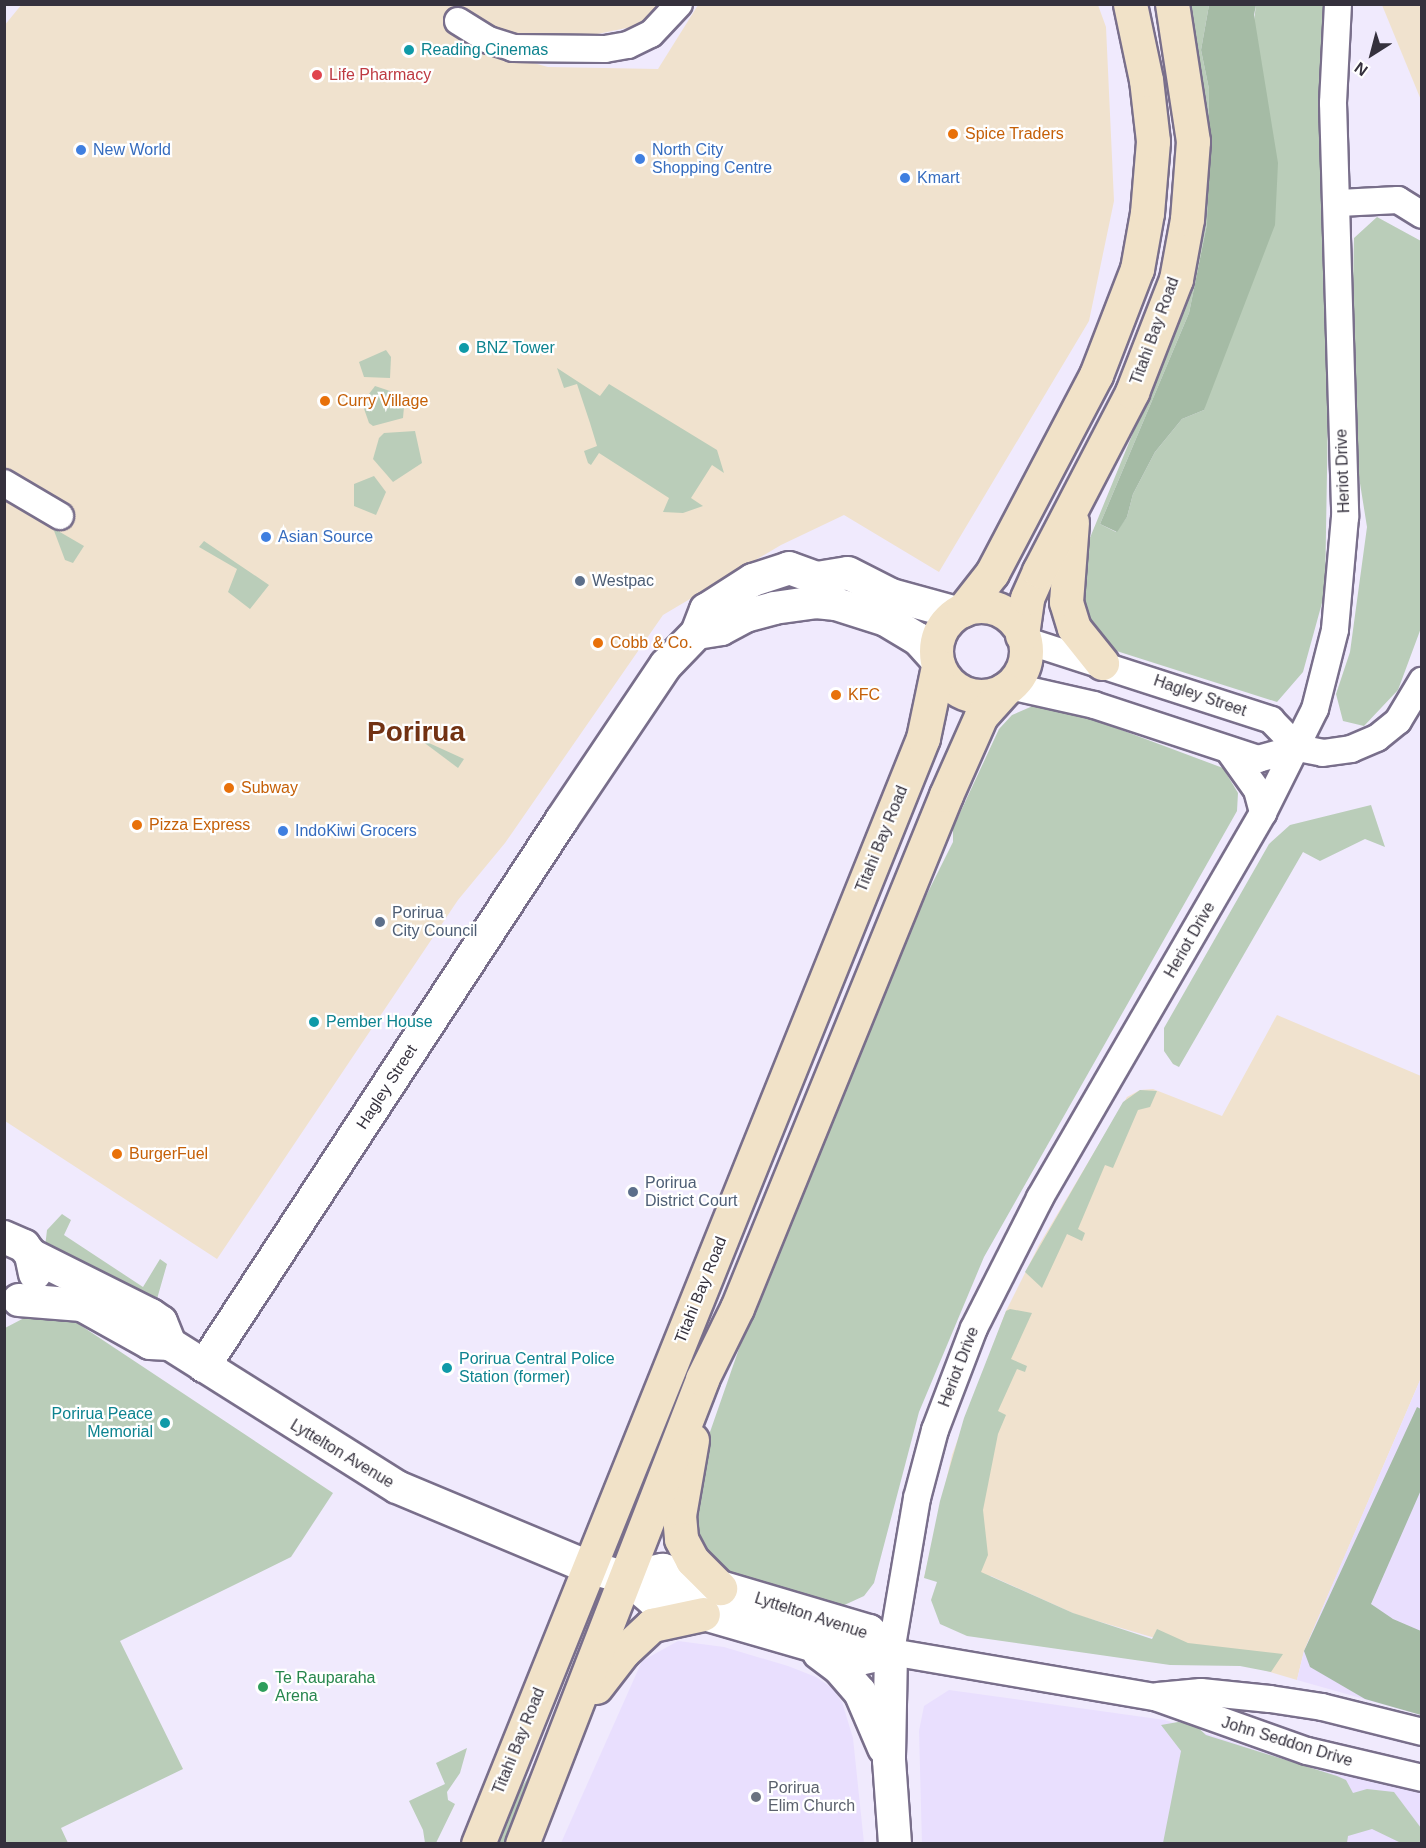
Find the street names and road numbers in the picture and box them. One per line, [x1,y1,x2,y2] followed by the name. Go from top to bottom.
[1127,275,1183,387] street label: Titahi Bay Road
[1332,428,1354,514] street label: Heriot Drive
[1151,671,1249,721] street label: Hagley Street
[852,783,912,895] street label: Titahi Bay Road
[1161,899,1219,981] street label: Heriot Drive
[353,1041,421,1133] street label: Hagley Street
[671,1234,731,1346] street label: Titahi Bay Road
[935,1324,983,1410] street label: Heriot Drive
[286,1415,398,1493] street label: Lyttelton Avenue
[752,1589,870,1643] street label: Lyttelton Avenue
[489,1685,549,1797] street label: Titahi Bay Road
[1219,1713,1355,1771] street label: John Seddon Drive

